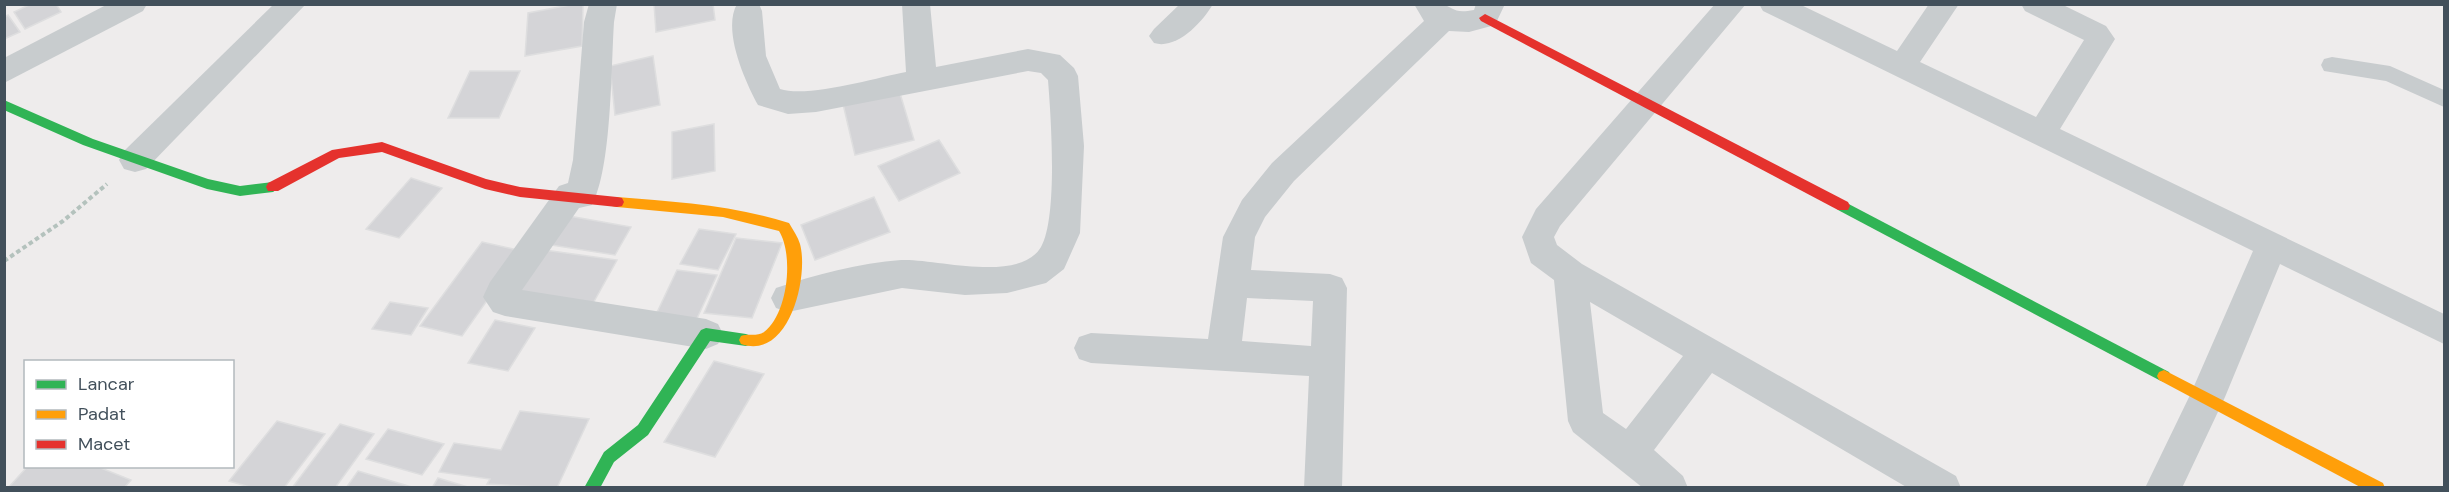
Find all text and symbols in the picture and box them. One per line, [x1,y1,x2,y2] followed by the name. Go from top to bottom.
[24,360,234,468] legend
[78,372,135,396] text: Lancar
[78,402,126,426] text: Padat
[78,432,130,456] text: Macet

